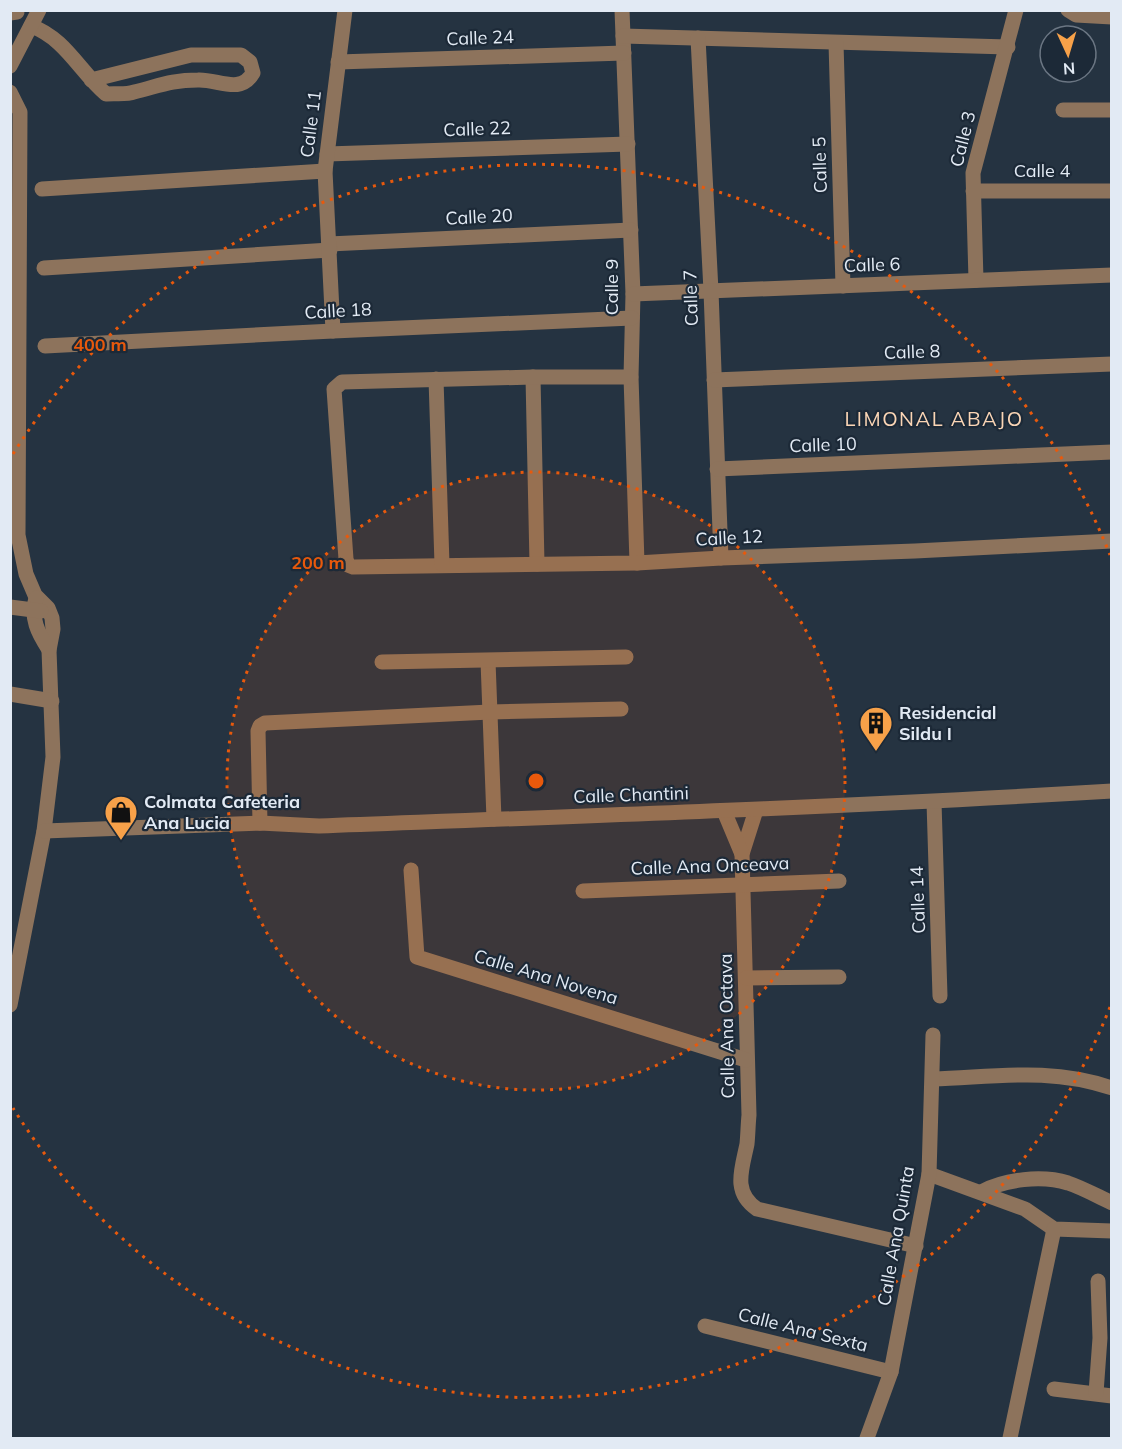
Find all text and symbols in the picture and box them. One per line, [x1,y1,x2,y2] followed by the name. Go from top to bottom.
[1038,24,1098,84] north arrow
[446,25,514,50] street label: Calle 24
[1062,59,1076,79] text: N
[295,89,326,159] street label: Calle 11
[944,109,981,169] street label: Calle 3
[443,116,511,141] street label: Calle 22
[807,136,832,194] street label: Calle 5
[1014,159,1071,182] street label: Calle 4
[445,203,513,230] street label: Calle 20
[843,252,901,277] street label: Calle 6
[600,259,623,315] street label: Calle 9
[678,269,703,327] street label: Calle 7
[304,297,372,324] street label: Calle 18
[73,333,127,356] text: 400 m
[883,339,941,364] street label: Calle 8
[844,406,1024,431] district label: LIMONAL ABAJO
[789,432,857,457] street label: Calle 10
[695,524,763,551] street label: Calle 12
[291,551,345,574] text: 200 m
[899,701,997,745] place label: Residencial Sildu I
[858,705,894,752] building icon: Residencial Sildu I
[526,771,546,791] centre of rings
[573,781,689,808] street label: Calle Chantini
[144,790,300,834] place label: Colmata Cafeteria Ana Lucia
[103,794,139,841] shop icon: Colmata Cafeteria Ana Lucia
[630,851,790,880] street label: Calle Ana Onceava
[905,866,930,934] street label: Calle 14
[471,944,621,1009] street label: Calle Ana Novena
[714,953,739,1099] street label: Calle Ana Octava
[872,1164,919,1308] street label: Calle Ana Quinta
[736,1302,870,1357] street label: Calle Ana Sexta

